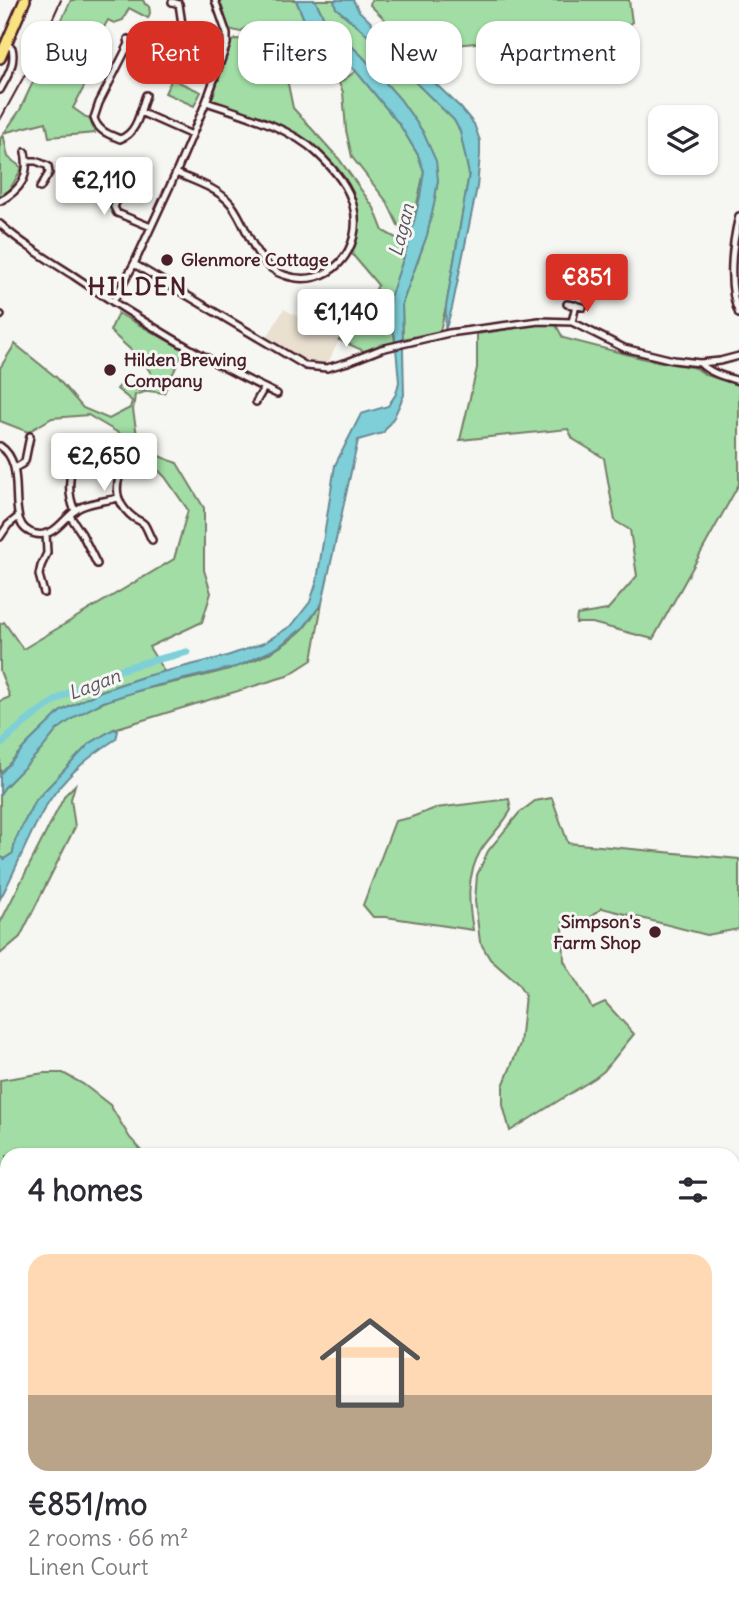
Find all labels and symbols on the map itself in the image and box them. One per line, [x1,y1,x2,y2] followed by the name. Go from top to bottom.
[47,158,161,217] pin: €2,110
[383,200,419,259] water label: Lagan
[181,248,329,271] place label: Glenmore Cottage
[159,252,175,268] marker: Glenmore Cottage
[546,254,628,314] pin: €851
[88,271,188,301] district label: HILDEN
[289,290,403,349] pin: €1,140
[124,348,247,392] place label: Hilden Brewing Company
[102,362,118,378] marker: Hilden Brewing Company
[47,434,161,493] pin: €2,650
[65,663,124,705] water label: Lagan
[553,910,641,954] place label: Simpson's Farm Shop
[647,924,663,940] marker: Simpson's Farm Shop

